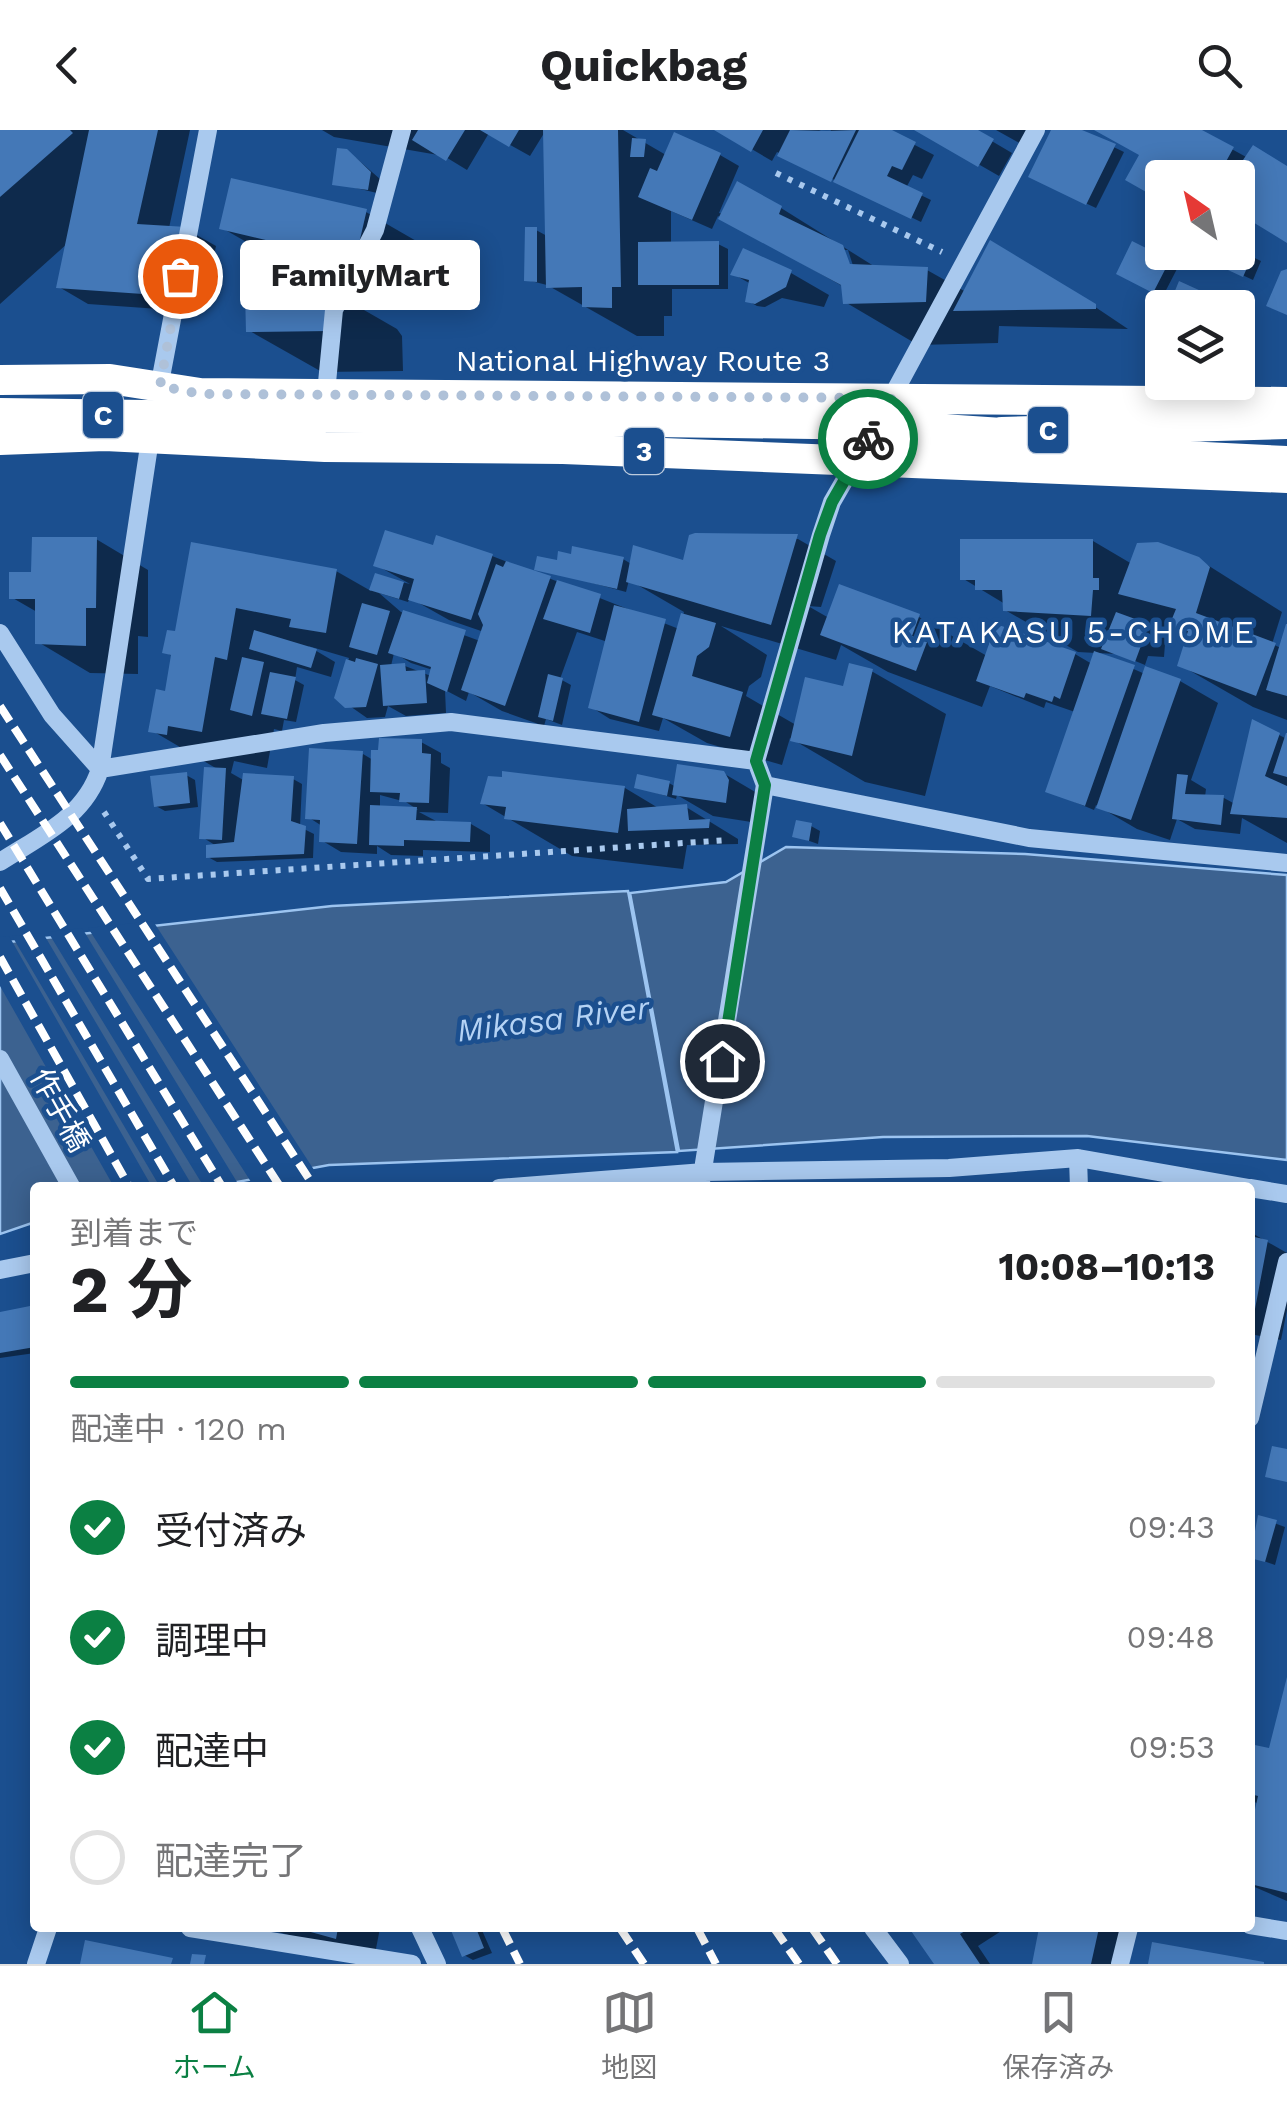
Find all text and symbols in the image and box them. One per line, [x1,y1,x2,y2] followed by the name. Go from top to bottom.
[40,38,95,93] icon: back
[1192,38,1247,93] icon: search
[540,39,747,92] text: Quickbag
[1145,160,1255,270] north arrow
[1145,160,1255,400] map controls
[138,234,223,319] pin
[240,241,480,311] callout: FamilyMart
[153,249,208,304] icon: bag
[271,256,449,294] text: FamilyMart
[1145,290,1255,400] button: layers
[456,343,830,378] street label: National Highway Route 3
[818,389,918,489] courier
[83,392,123,438] road number: C
[1028,407,1068,453] road number: C
[841,412,896,467] icon: bike
[624,428,664,474] road number: 3
[892,613,1256,651] district label: KATAKASU 5-CHOME
[455,988,653,1050] water label: Mikasa River
[680,1019,765,1104] pin
[695,1034,750,1089] icon: home
[23,1062,98,1158] street label: 作手橋
[70,1214,198,1252] text: 到着まで
[998,1245,1215,1289] text: 10:08–10:13
[70,1252,192,1328] text: 2 分
[70,1410,287,1448] text: 配達中 · 120 m
[70,1500,125,1555] icon: check
[1128,1508,1215,1546] text: 09:43
[155,1509,307,1553] text: 受付済み
[70,1610,125,1665] icon: check
[1127,1618,1215,1656] text: 09:48
[155,1619,269,1663] text: 調理中
[70,1720,125,1775] icon: check
[1129,1728,1215,1766] text: 09:53
[155,1729,269,1773] text: 配達中
[155,1839,307,1883] text: 配達完了
[173,1985,256,2085] tab: ホーム
[601,1985,657,2085] tab: 地図
[1002,1985,1114,2085] tab: 保存済み

